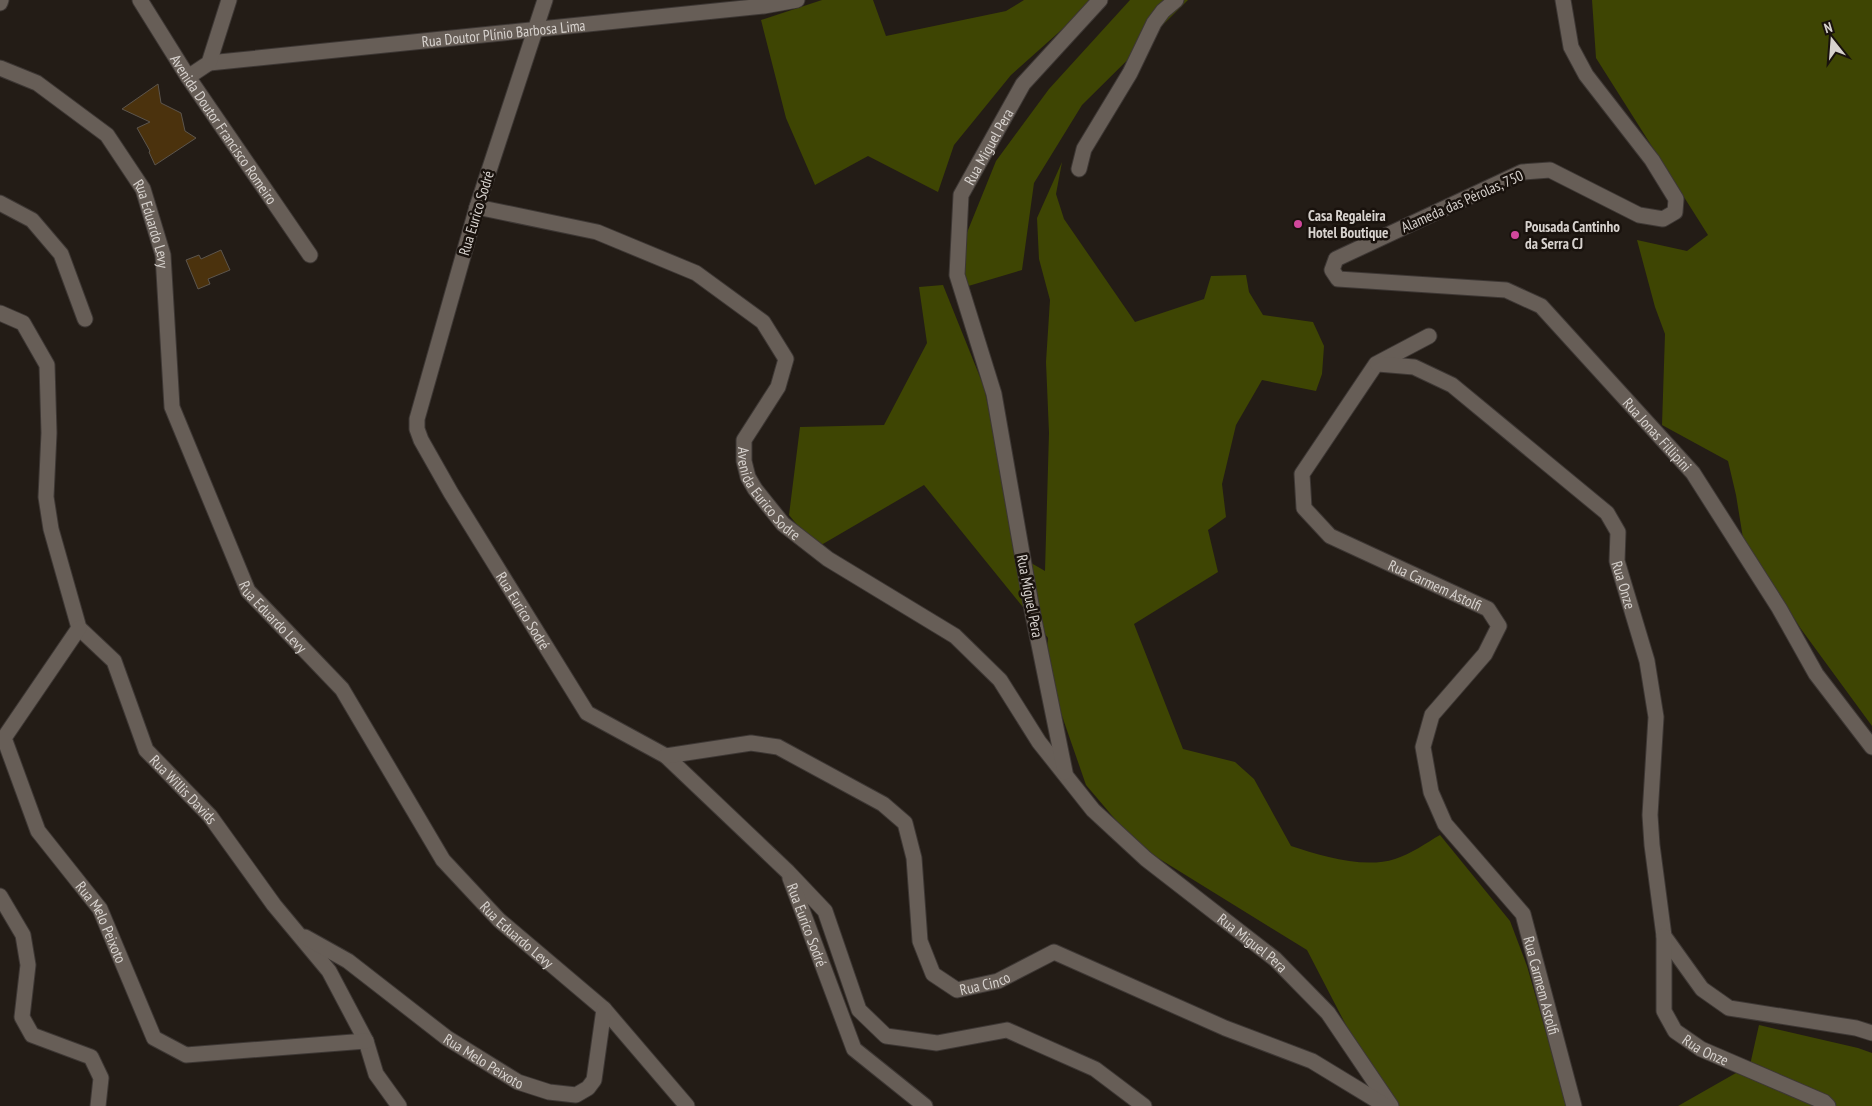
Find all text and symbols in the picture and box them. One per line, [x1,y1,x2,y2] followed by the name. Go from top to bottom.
[421,15,586,51] street label: Rua Doutor Plínio Barbosa Lima
[1807,15,1857,65] north arrow
[1822,18,1834,37] text: N
[167,50,282,208] street label: Avenida Doutor Francisco Romeiro
[959,105,1017,188] street label: Rua Miguel Pera
[1398,165,1526,237] street label: Alameda das Pérolas, 750
[454,168,498,258] street label: Rua Eurico Sodré
[130,175,173,269] street label: Rua Eduardo Levy
[1308,206,1388,242] place label: Casa Regaleira Hotel Boutique
[1525,217,1620,253] place label: Pousada Cantinho da Serra CJ
[1292,218,1304,230] marker: Casa Regaleira Hotel Boutique
[1509,229,1521,241] marker: Pousada Cantinho da Serra CJ
[1619,393,1696,475] street label: Rua Jonas Fillipini
[734,447,805,544] street label: Avenida Eurico Sodre
[1013,553,1047,639] street label: Rua Miguel Pera
[1386,555,1485,615] street label: Rua Carmem Astolfi
[1608,558,1640,611] street label: Rua Onze
[493,568,555,653] street label: Rua Eurico Sodré
[235,578,312,657] street label: Rua Eduardo Levy
[146,751,222,827] street label: Rua Willis Davids
[72,877,131,966] street label: Rua Melo Peixoto
[783,880,832,969] street label: Rua Eurico Sodré
[477,897,558,972] street label: Rua Eduardo Levy
[1214,909,1292,976] street label: Rua Miguel Pera
[1520,934,1564,1037] street label: Rua Carmem Astolfi
[958,967,1013,999] street label: Rua Cinco
[440,1029,526,1093] street label: Rua Melo Peixoto
[1679,1030,1732,1069] street label: Rua Onze

